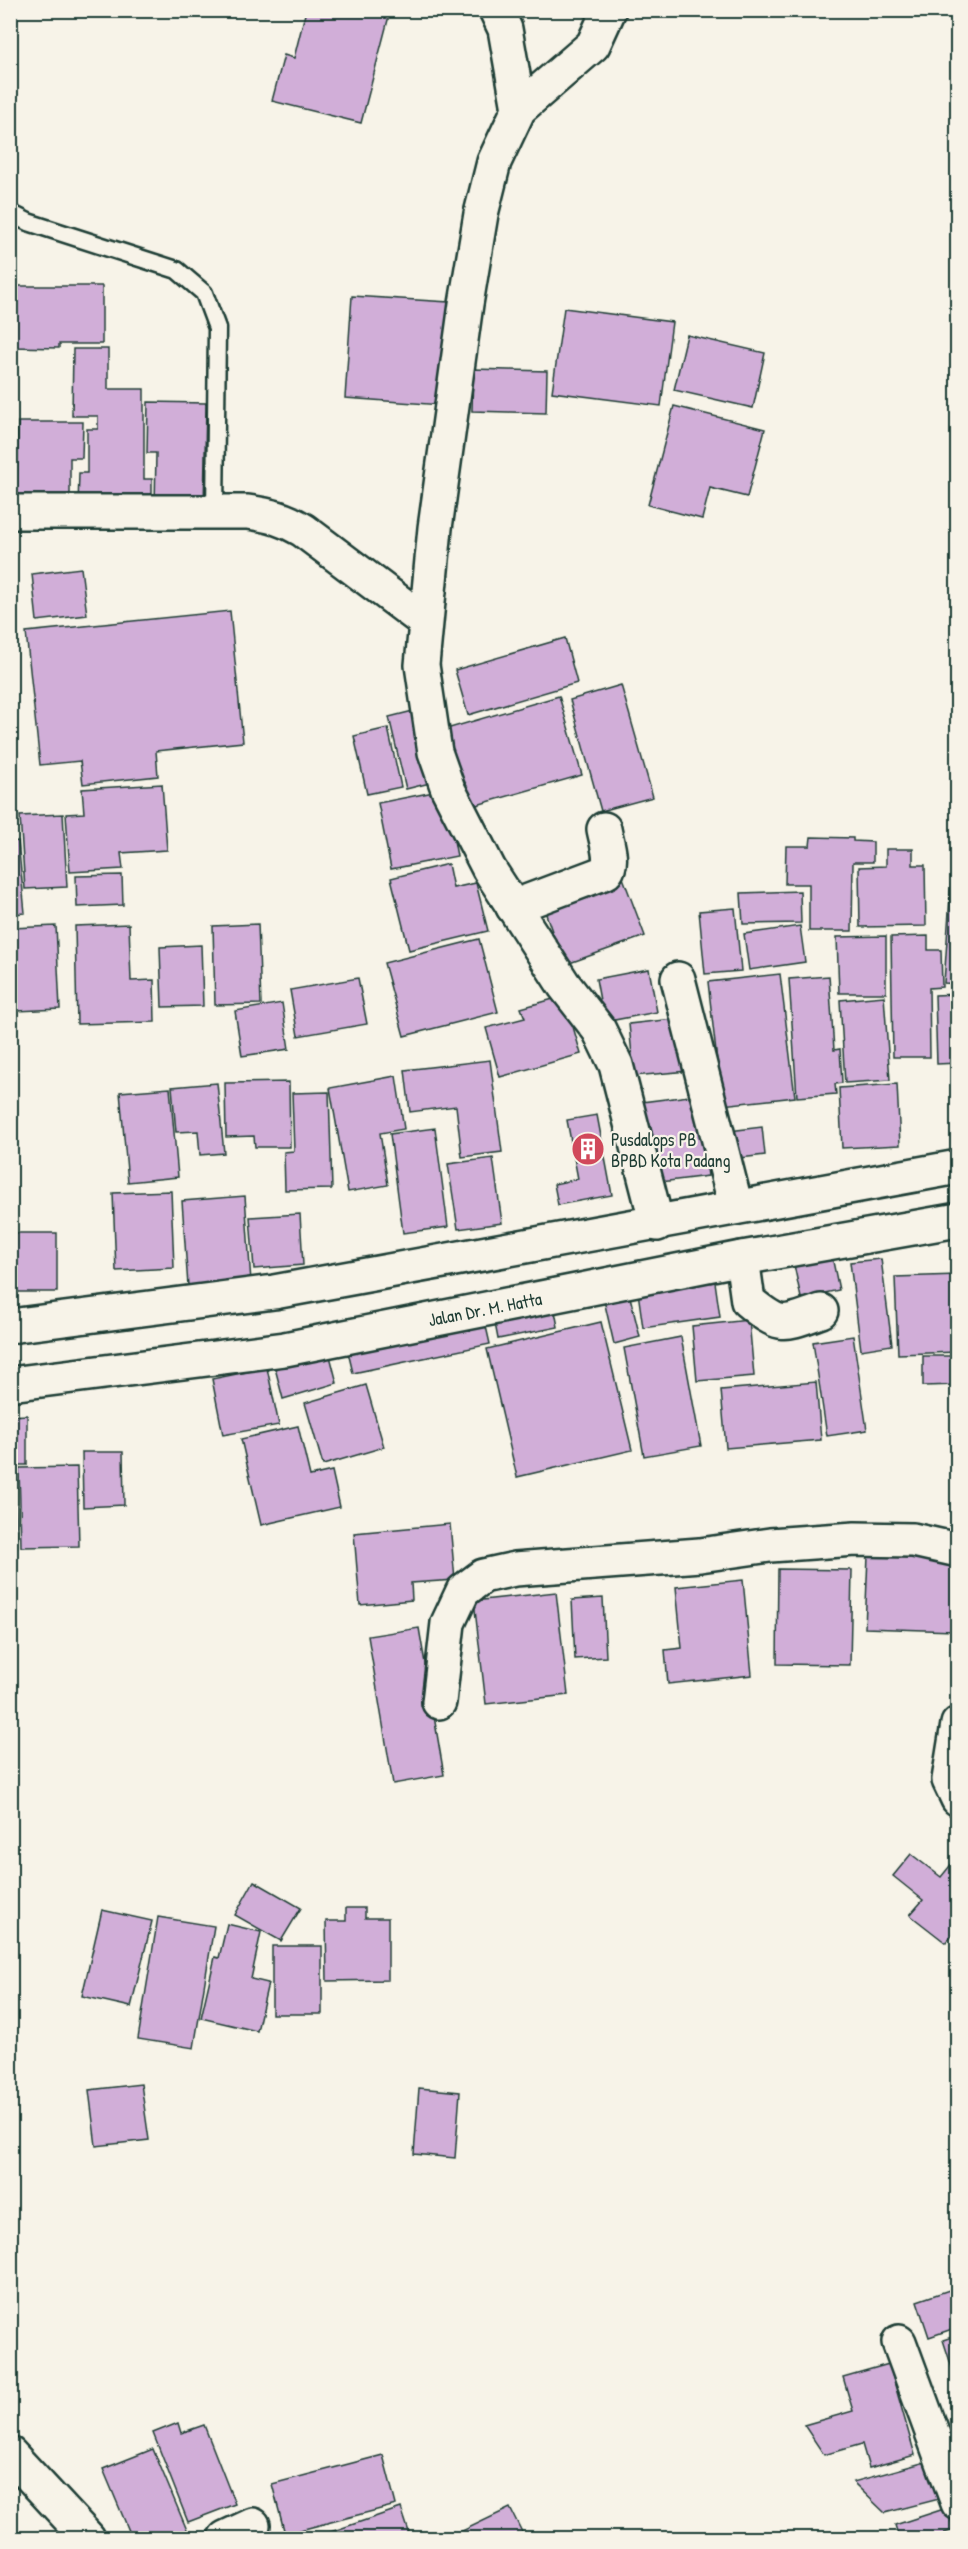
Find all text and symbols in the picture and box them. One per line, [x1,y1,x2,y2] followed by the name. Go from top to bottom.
[611,1127,731,1173] place label: Pusdalops PB BPBD Kota Padang
[570,1131,606,1167] building icon: Pusdalops PB BPBD Kota Padang
[426,1286,544,1332] street label: Jalan Dr. M. Hatta

